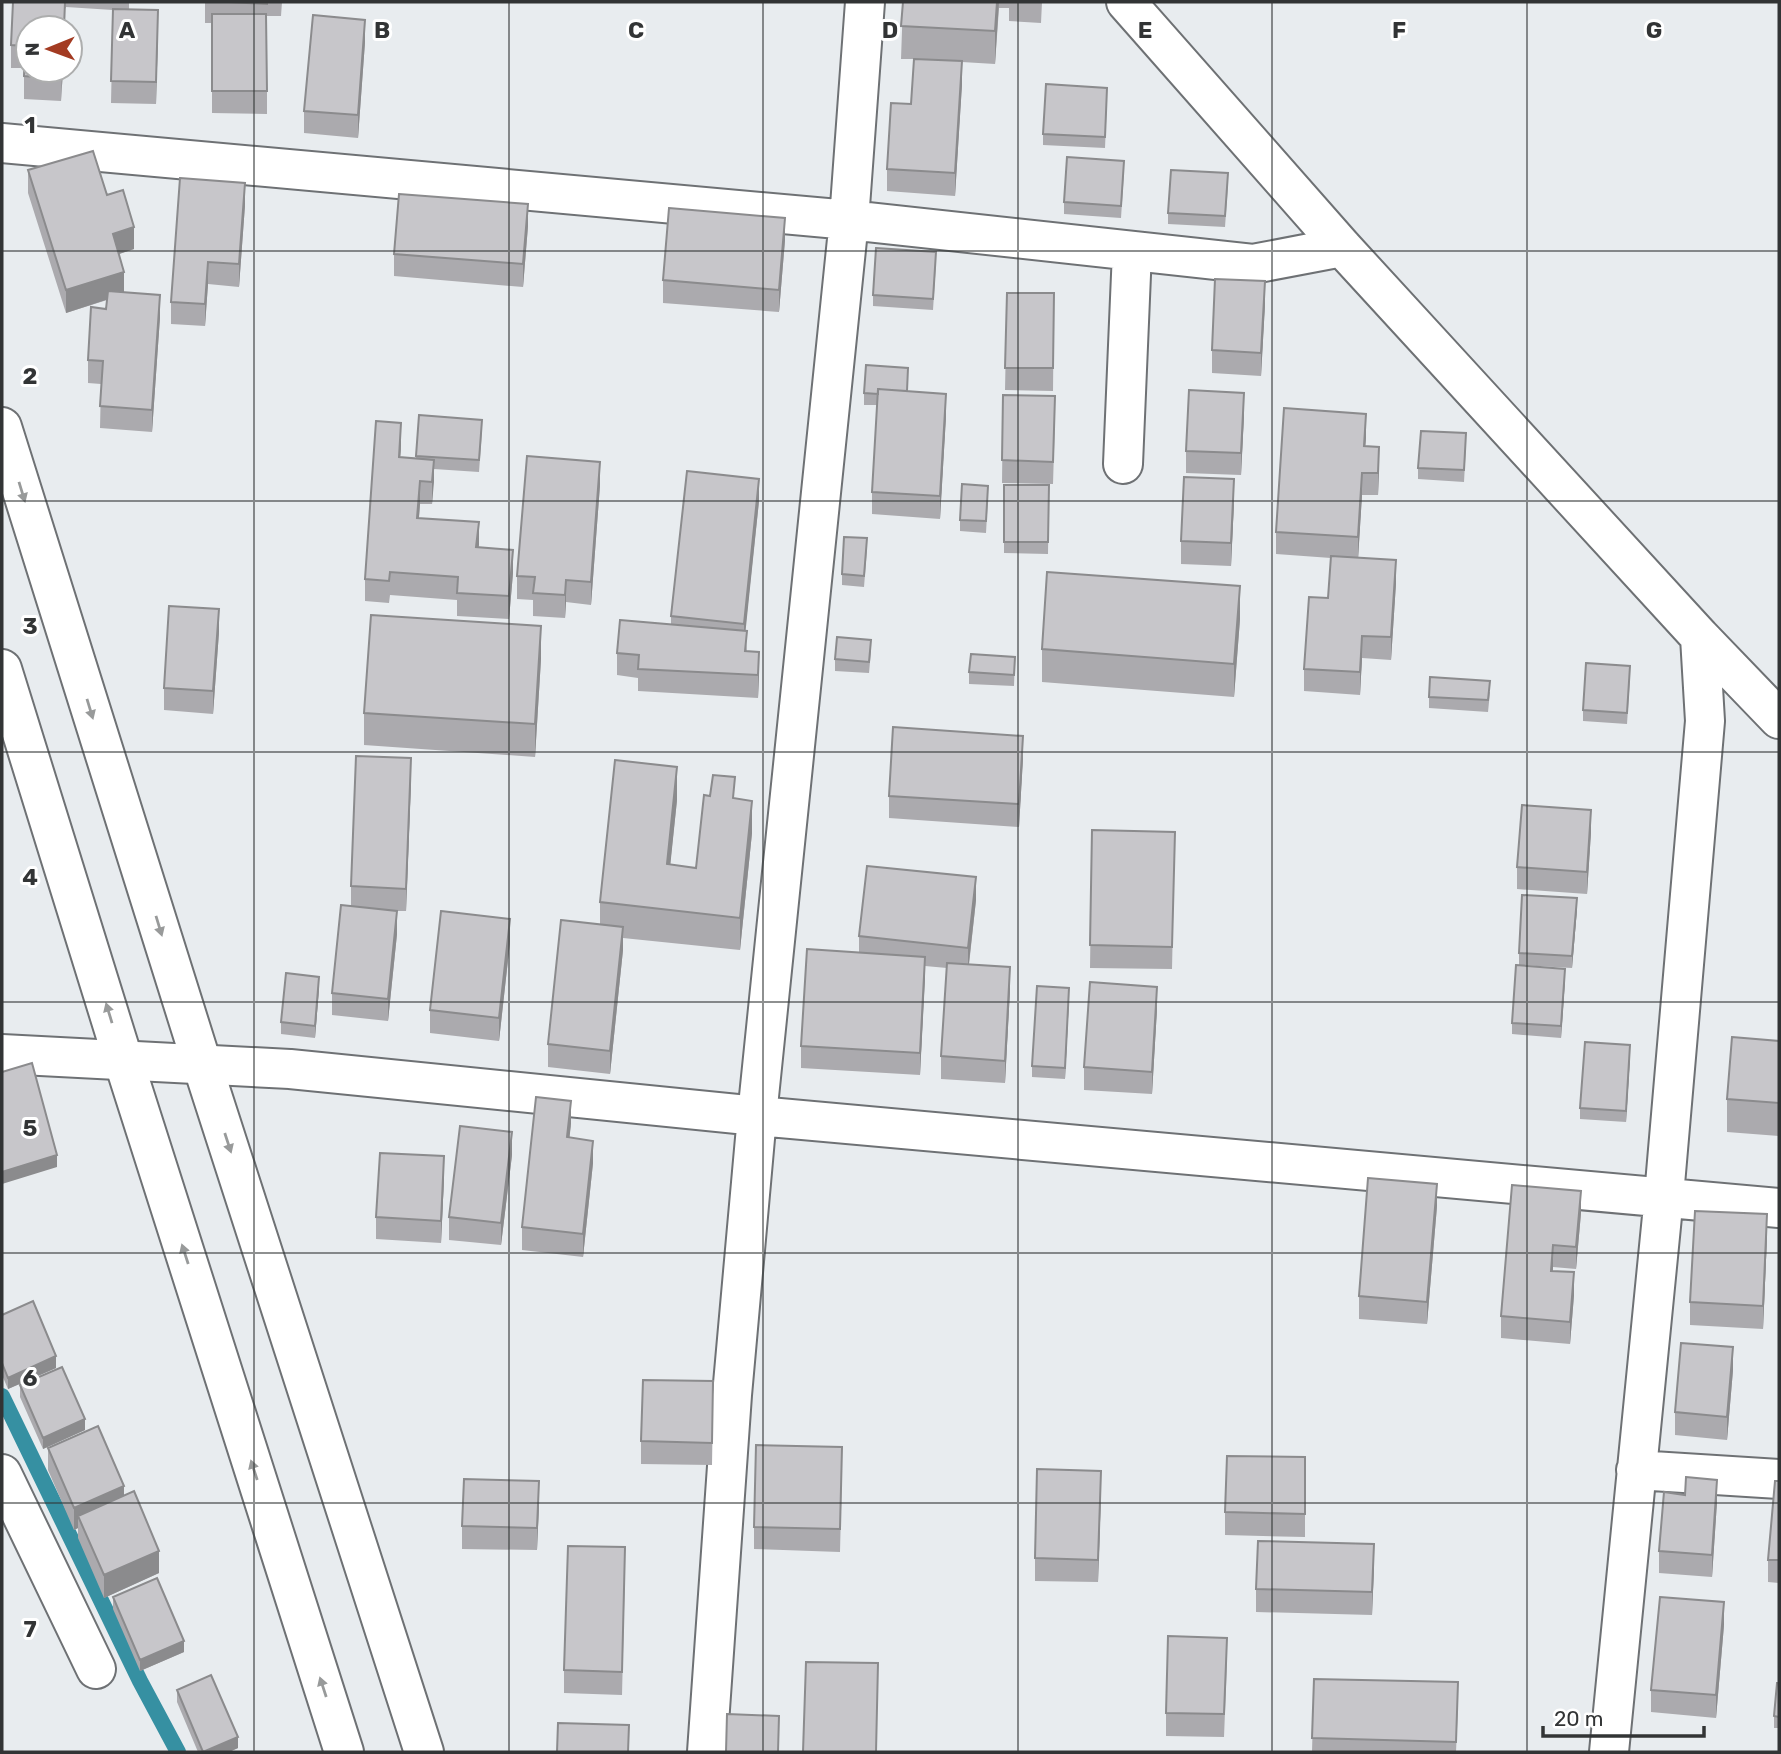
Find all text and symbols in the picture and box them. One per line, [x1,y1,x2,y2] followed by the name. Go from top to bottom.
[14,14,84,84] north arrow
[119,16,136,44] text: A
[374,16,390,44] text: B
[628,16,644,44] text: C
[882,16,898,44] text: D
[1138,16,1152,44] text: E
[1392,16,1406,44] text: F
[1646,16,1662,44] text: G
[21,42,44,56] text: N
[24,111,36,139] text: 1
[23,362,37,390] text: 2
[18,482,28,503] one-way arrow
[22,612,38,640] text: 3
[86,699,96,720] one-way arrow
[22,863,38,891] text: 4
[154,916,164,937] one-way arrow
[103,1003,114,1024] one-way arrow
[23,1114,38,1142] text: 5
[223,1133,233,1154] one-way arrow
[179,1243,190,1264] one-way arrow
[23,1364,38,1392] text: 6
[248,1460,259,1481] one-way arrow
[23,1615,37,1643] text: 7
[317,1677,328,1698] one-way arrow
[1543,1694,1704,1738] scale bar
[1554,1706,1603,1731] text: 20 m

